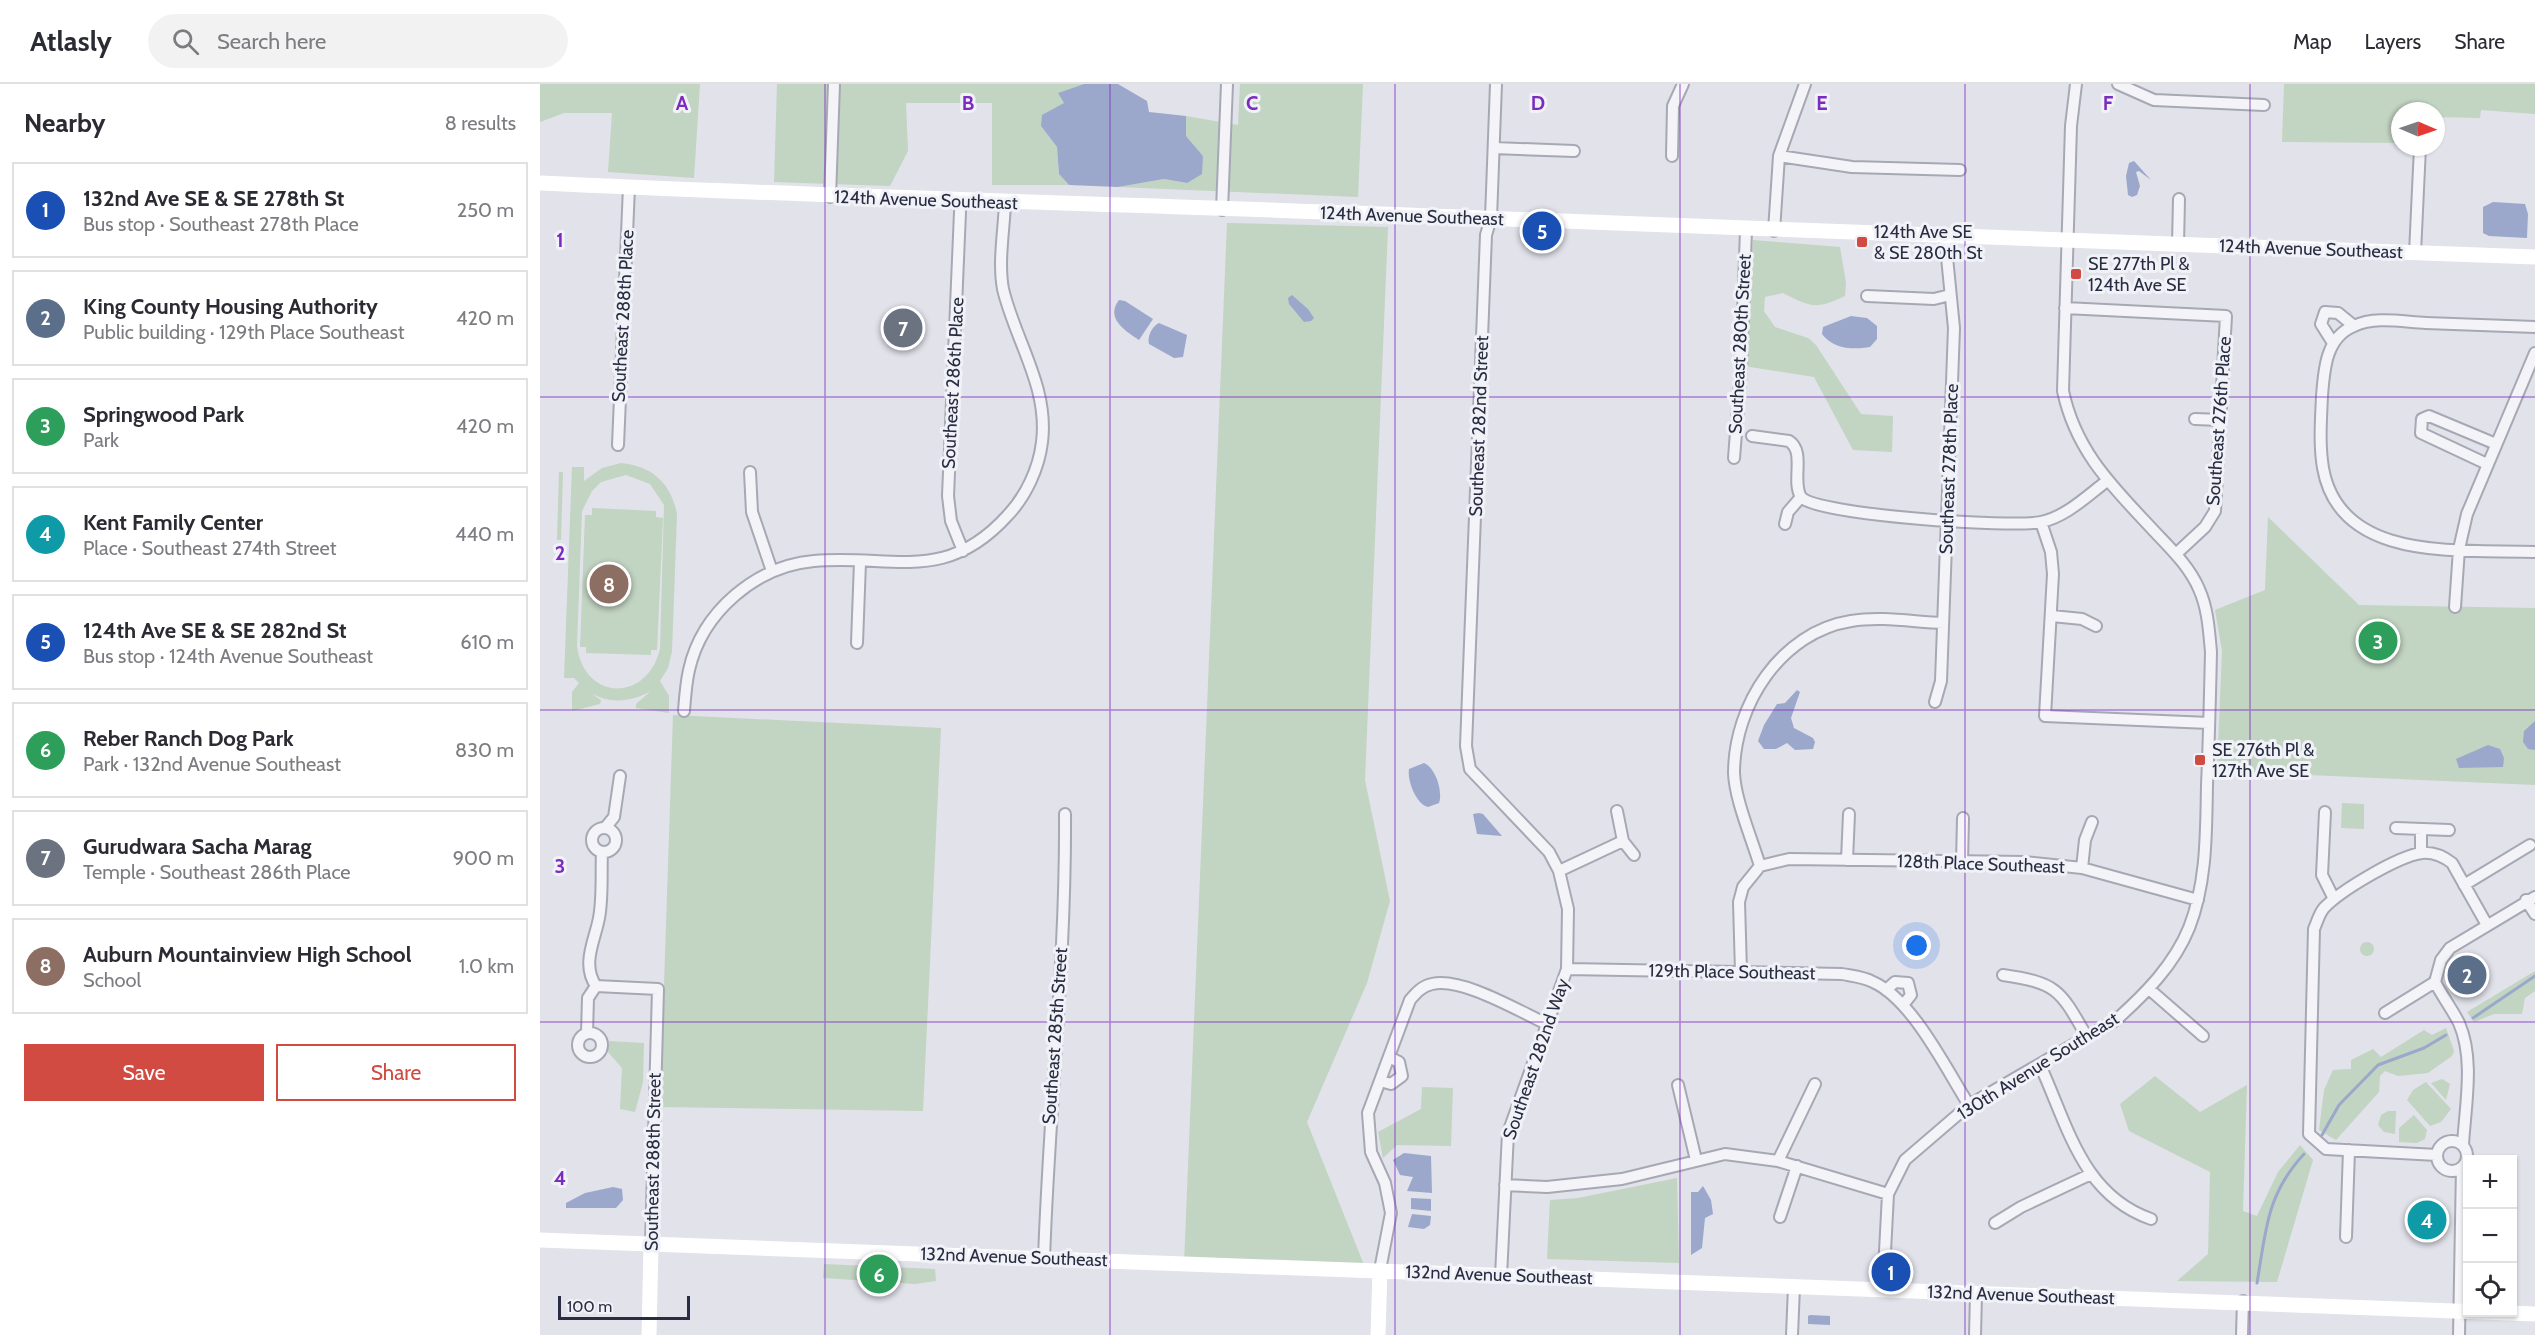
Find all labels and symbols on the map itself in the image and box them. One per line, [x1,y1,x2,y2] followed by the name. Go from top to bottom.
[676,91,689,115] text: A
[962,91,974,115] text: B
[1246,91,1258,115] text: C
[1531,91,1545,115] text: D
[1816,91,1828,115] text: E
[2103,91,2114,115] text: F
[2391,102,2445,156] north arrow
[834,186,1018,214] street label: 124th Avenue Southeast
[1320,202,1504,230] street label: 124th Avenue Southeast
[1522,208,1562,254] pin: 5
[1874,221,1983,264] place label: 124th Ave SE & SE 280th St
[556,228,564,252] text: 1
[607,229,639,403] street label: Southeast 288th Place
[1855,235,1869,249] marker: 124th Ave SE & SE 280th St
[2219,235,2403,263] street label: 124th Avenue Southeast
[1724,253,1756,435] street label: Southeast 280th Street
[2088,253,2189,296] place label: SE 277th Pl & 124th Ave SE
[2069,267,2083,281] marker: SE 277th Pl & 124th Ave SE
[938,297,968,469] street label: Southeast 286th Place
[884,306,922,350] pin: 7
[1465,335,1493,517] street label: Southeast 282nd Street
[2202,336,2236,506] street label: Southeast 276th Place
[1935,383,1963,555] street label: Southeast 278th Place
[555,541,565,565] text: 2
[590,562,628,606] pin: 8
[2358,618,2398,664] pin: 3
[2212,739,2314,782] place label: SE 276th Pl & 127th Ave SE
[2193,753,2207,767] marker: SE 276th Pl & 127th Ave SE
[1897,850,2065,878] street label: 128th Place Southeast
[555,854,565,878] text: 3
[1902,931,1931,960] your location
[1038,947,1072,1125] street label: Southeast 285th Street
[2448,952,2486,998] pin: 2
[1648,960,1816,984] street label: 129th Place Southeast
[1498,976,1574,1142] street label: Southeast 282nd Way
[1953,1007,2123,1125] street label: 130th Avenue Southeast
[640,1073,666,1251] street label: Southeast 288th Street
[554,1166,566,1190] text: 4
[2408,1198,2446,1242] pin: 4
[920,1243,1108,1271] street label: 132nd Avenue Southeast
[1872,1250,1910,1294] pin: 1
[860,1252,898,1296] pin: 6
[1405,1261,1593,1289] street label: 132nd Avenue Southeast
[1927,1281,2115,1309] street label: 132nd Avenue Southeast
[558,1293,690,1320] scale bar

